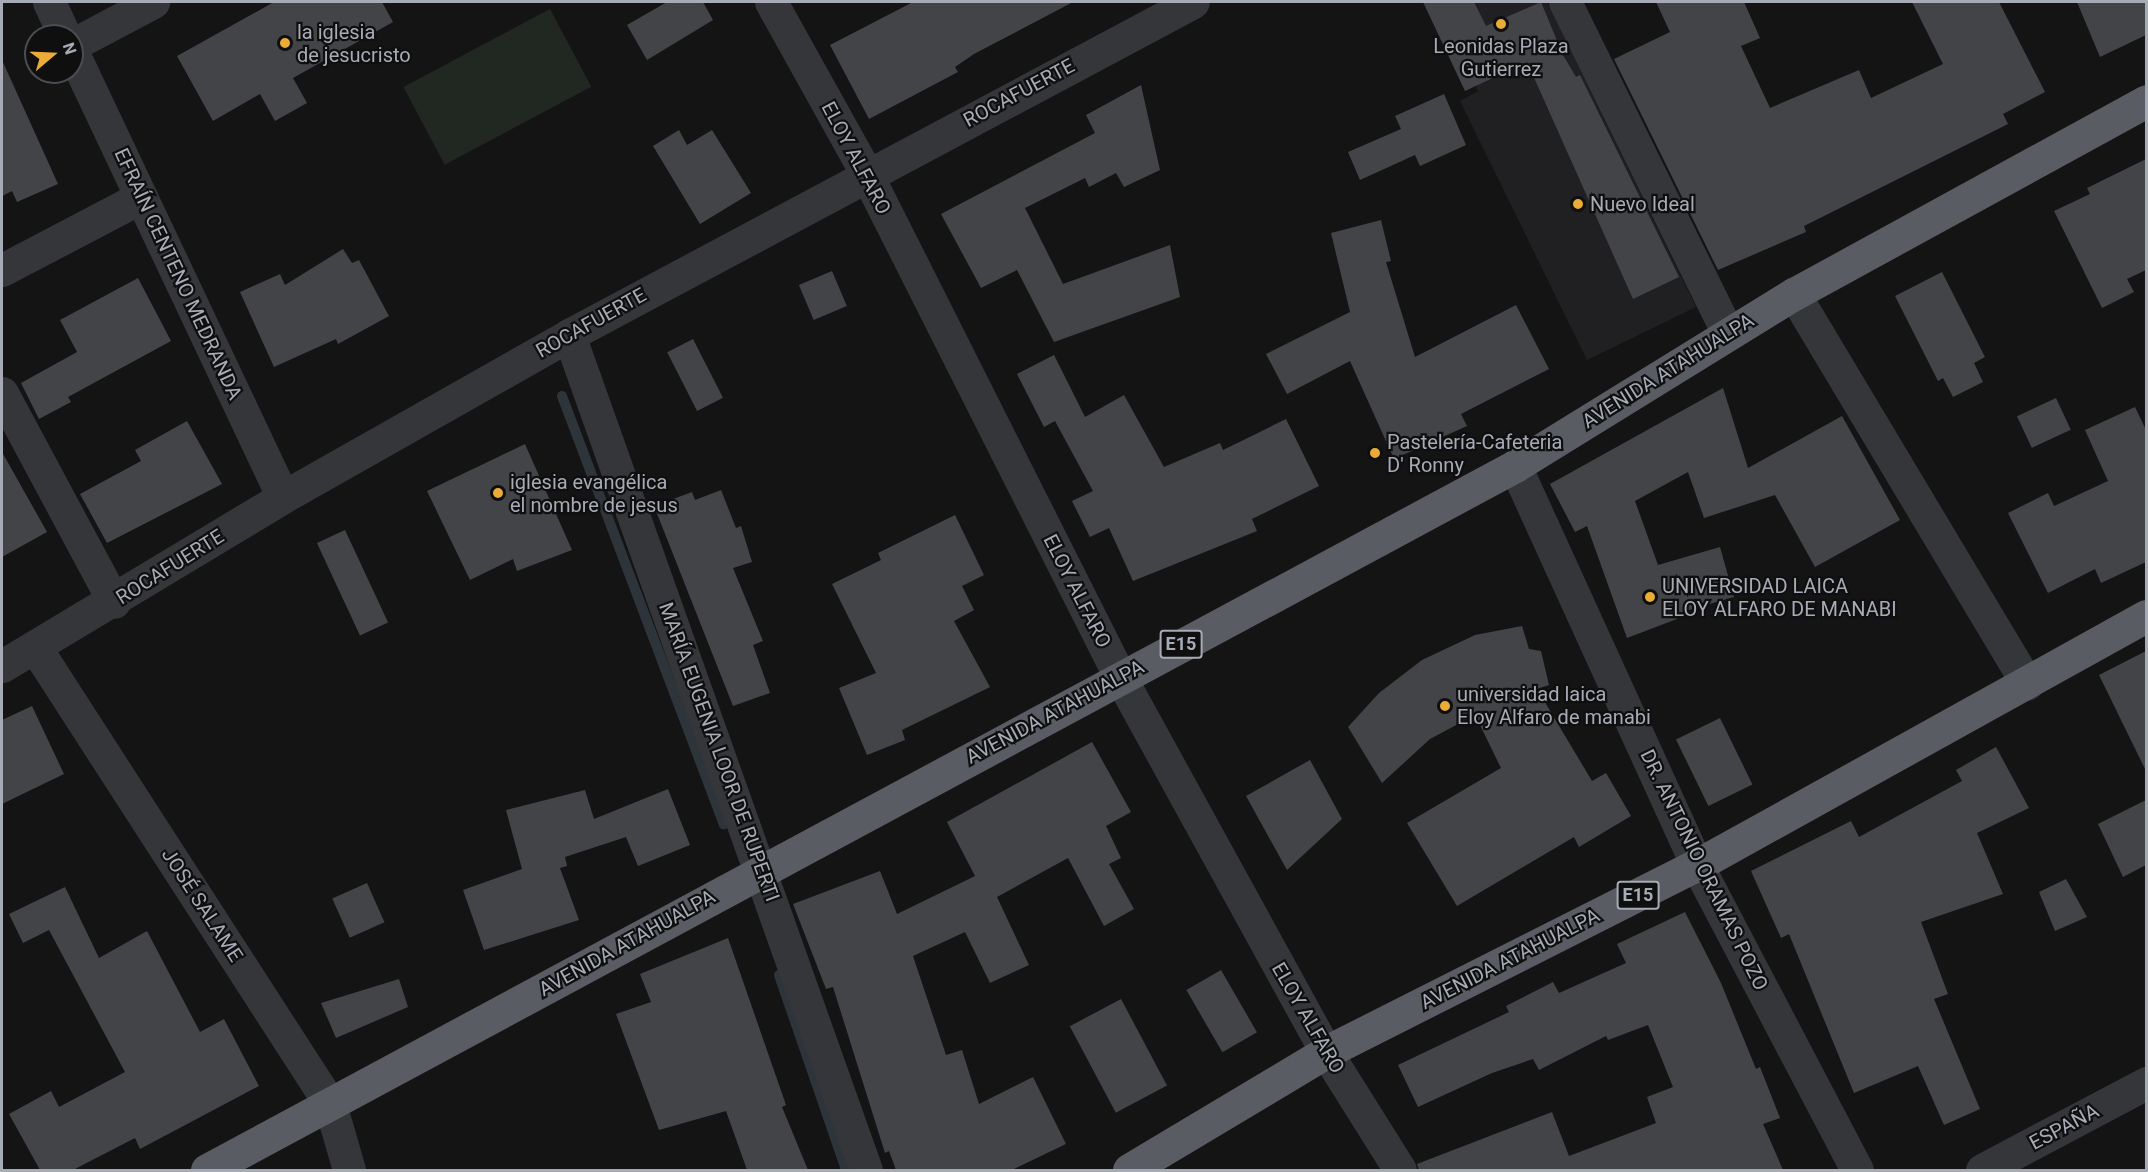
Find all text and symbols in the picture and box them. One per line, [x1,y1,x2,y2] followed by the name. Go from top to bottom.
[1494,17,1508,31] marker: Leonidas Plaza Gutierrez
[297,20,411,67] place label: la iglesia de jesucristo
[24,24,84,84] north arrow
[1433,34,1569,81] place label: Leonidas Plaza Gutierrez
[278,36,292,50] marker: la iglesia de jesucristo
[59,40,80,57] text: N
[959,54,1079,132] street label: ROCAFUERTE
[816,98,896,218] street label: ELOY ALFARO
[109,144,247,404] street label: EFRAÍN CENTENO MEDRANDA
[1590,192,1695,216] place label: Nuevo Ideal
[1571,197,1585,211] marker: Nuevo Ideal
[532,283,650,363] street label: ROCAFUERTE
[1578,308,1758,434] street label: AVENIDA ATAHUALPA
[1387,430,1562,477] place label: Pastelería-Cafeteria D' Ronny
[1368,446,1382,460] marker: Pastelería-Cafeteria D' Ronny
[510,470,678,517] place label: iglesia evangélica el nombre de jesus
[491,486,505,500] marker: iglesia evangélica el nombre de jesus
[112,524,228,610] street label: ROCAFUERTE
[1038,530,1116,652] street label: ELOY ALFARO
[1662,574,1897,621] place label: UNIVERSIDAD LAICA ELOY ALFARO DE MANABI
[1643,590,1657,604] marker: UNIVERSIDAD LAICA ELOY ALFARO DE MANABI
[654,599,784,905] street label: MARÍA EUGENIA LOOR DE RUPERTI
[1158,629,1204,659] road number: E15
[962,655,1148,769] street label: AVENIDA ATAHUALPA
[1457,682,1651,729] place label: universidad laica Eloy Alfaro de manabi
[1438,699,1452,713] marker: universidad laica Eloy Alfaro de manabi
[1635,746,1773,994] street label: DR. ANTONIO ORAMAS POZO
[156,844,248,966] street label: JOSÉ SALAME
[1616,880,1660,910] road number: E15
[535,884,719,1002] street label: AVENIDA ATAHUALPA
[1416,903,1604,1015] street label: AVENIDA ATAHUALPA
[1267,958,1349,1078] street label: ELOY ALFARO
[2025,1099,2103,1155] street label: ESPAÑA

